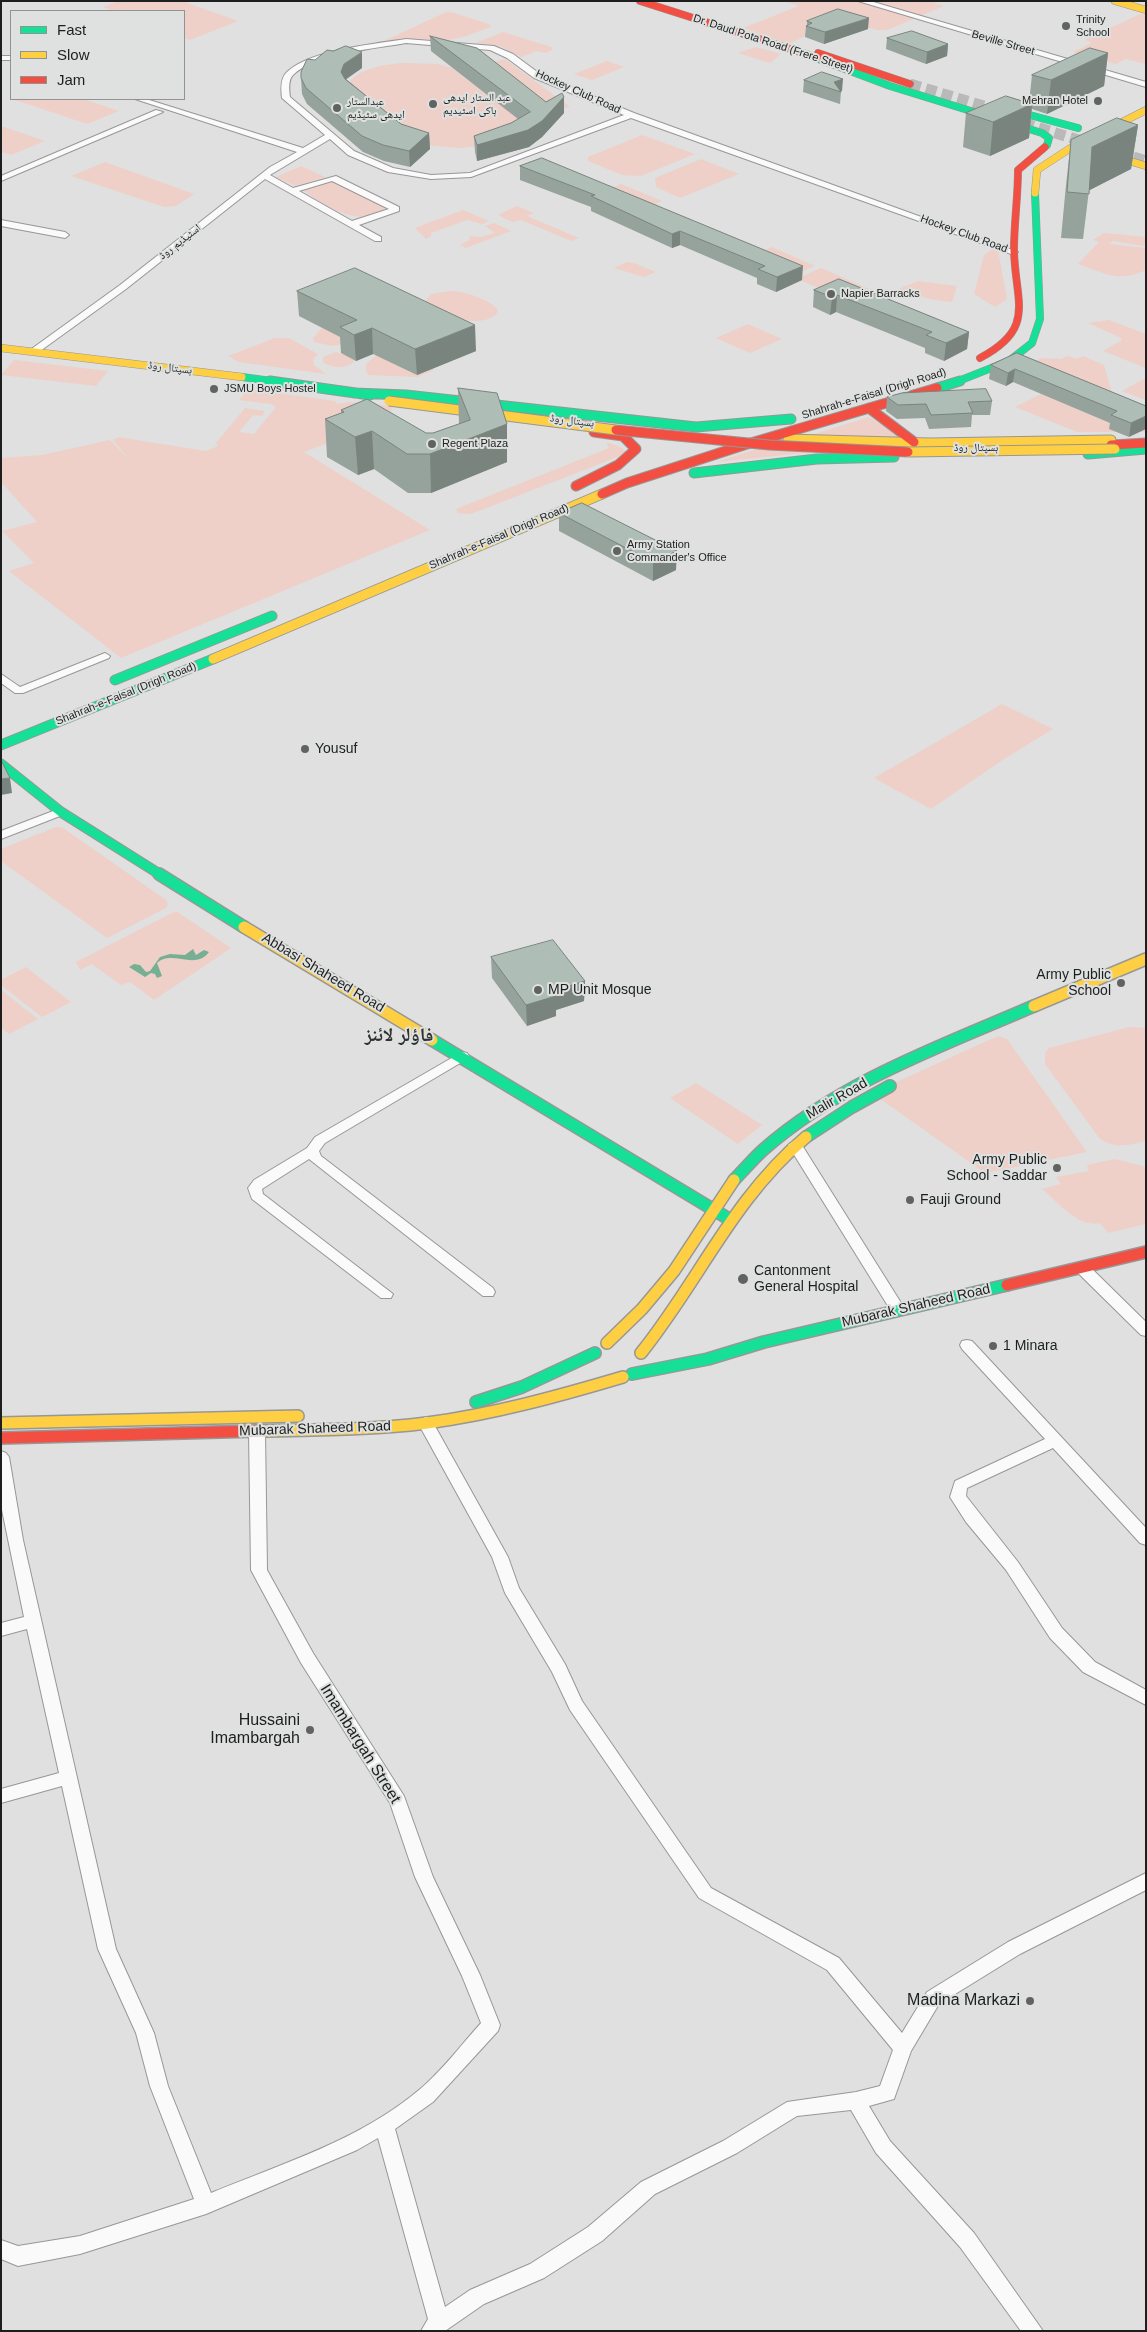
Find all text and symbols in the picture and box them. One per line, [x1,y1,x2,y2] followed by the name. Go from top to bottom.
[10,10,185,100] legend
[691,12,855,76] street label: Dr. Daud Pota Road (Frere Street)
[1076,13,1110,39] place label: Trinity School
[1060,20,1072,32] marker: Trinity School
[57,21,86,38] text: Fast
[970,28,1036,58] street label: Beville Street
[57,46,90,63] text: Slow
[533,67,623,117] street label: Hockey Club Road
[57,71,85,88] text: Jam
[443,91,511,117] place label: عبد الستار ایدھی ہاکی اسٹیدیم
[1022,94,1088,108] place label: Mehran Hotel
[347,95,405,121] place label: عبدالستار ایدھی سٹیڈیم
[1092,95,1104,107] marker: Mehran Hotel
[427,98,439,110] marker: عبد الستار ایدھی ہاکی اسٹیدیم
[331,102,343,114] marker: عبدالستار ایدھی سٹیڈیم
[919,212,1009,256] street label: Hockey Club Road
[156,222,204,262] street label: اسٹیڈیم روڈ
[841,287,920,301] place label: Napier Barracks
[825,288,837,300] marker: Napier Barracks
[147,359,193,377] street label: ہسپتال روڈ
[800,366,948,422] street label: Shahrah-e-Faisal (Drigh Road)
[224,382,316,396] place label: JSMU Boys Hostel
[208,383,220,395] marker: JSMU Boys Hostel
[549,412,595,430] street label: ہسپتال روڈ
[442,437,508,451] place label: Regent Plaza
[426,438,438,450] marker: Regent Plaza
[954,441,998,455] street label: ہسپتال روڈ
[427,502,571,572] street label: Shahrah-e-Faisal (Drigh Road)
[627,538,727,564] place label: Army Station Commander's Office
[611,545,623,557] marker: Army Station Commander's Office
[54,660,198,728] street label: Shahrah-e-Faisal (Drigh Road)
[315,741,357,757] place label: Yousuf
[299,743,311,755] marker: Yousuf
[259,930,387,1016] street label: Abbasi Shaheed Road
[1036,967,1111,1000] place label: Army Public School
[1115,977,1127,989] marker: Army Public School
[548,982,651,998] place label: MP Unit Mosque
[532,984,544,996] marker: MP Unit Mosque
[365,1025,433,1047] district label: فاؤلر لائنز
[803,1075,871,1123] street label: Malir Road
[947,1152,1047,1184] place label: Army Public School - Saddar
[1051,1162,1063,1174] marker: Army Public School - Saddar
[920,1192,1001,1208] place label: Fauji Ground
[904,1194,916,1206] marker: Fauji Ground
[754,1263,858,1295] place label: Cantonment General Hospital
[736,1272,750,1286] marker: Cantonment General Hospital
[840,1281,992,1331] street label: Mubarak Shaheed Road
[1003,1338,1057,1354] place label: 1 Minara
[987,1340,999,1352] marker: 1 Minara
[239,1418,391,1440] street label: Mubarak Shaheed Road
[316,1681,404,1807] street label: Imambargah Street
[210,1711,300,1749] place label: Hussaini Imambargah
[304,1724,316,1736] marker: Hussaini Imambargah
[907,1991,1020,2011] place label: Madina Markazi
[1024,1995,1036,2007] marker: Madina Markazi

